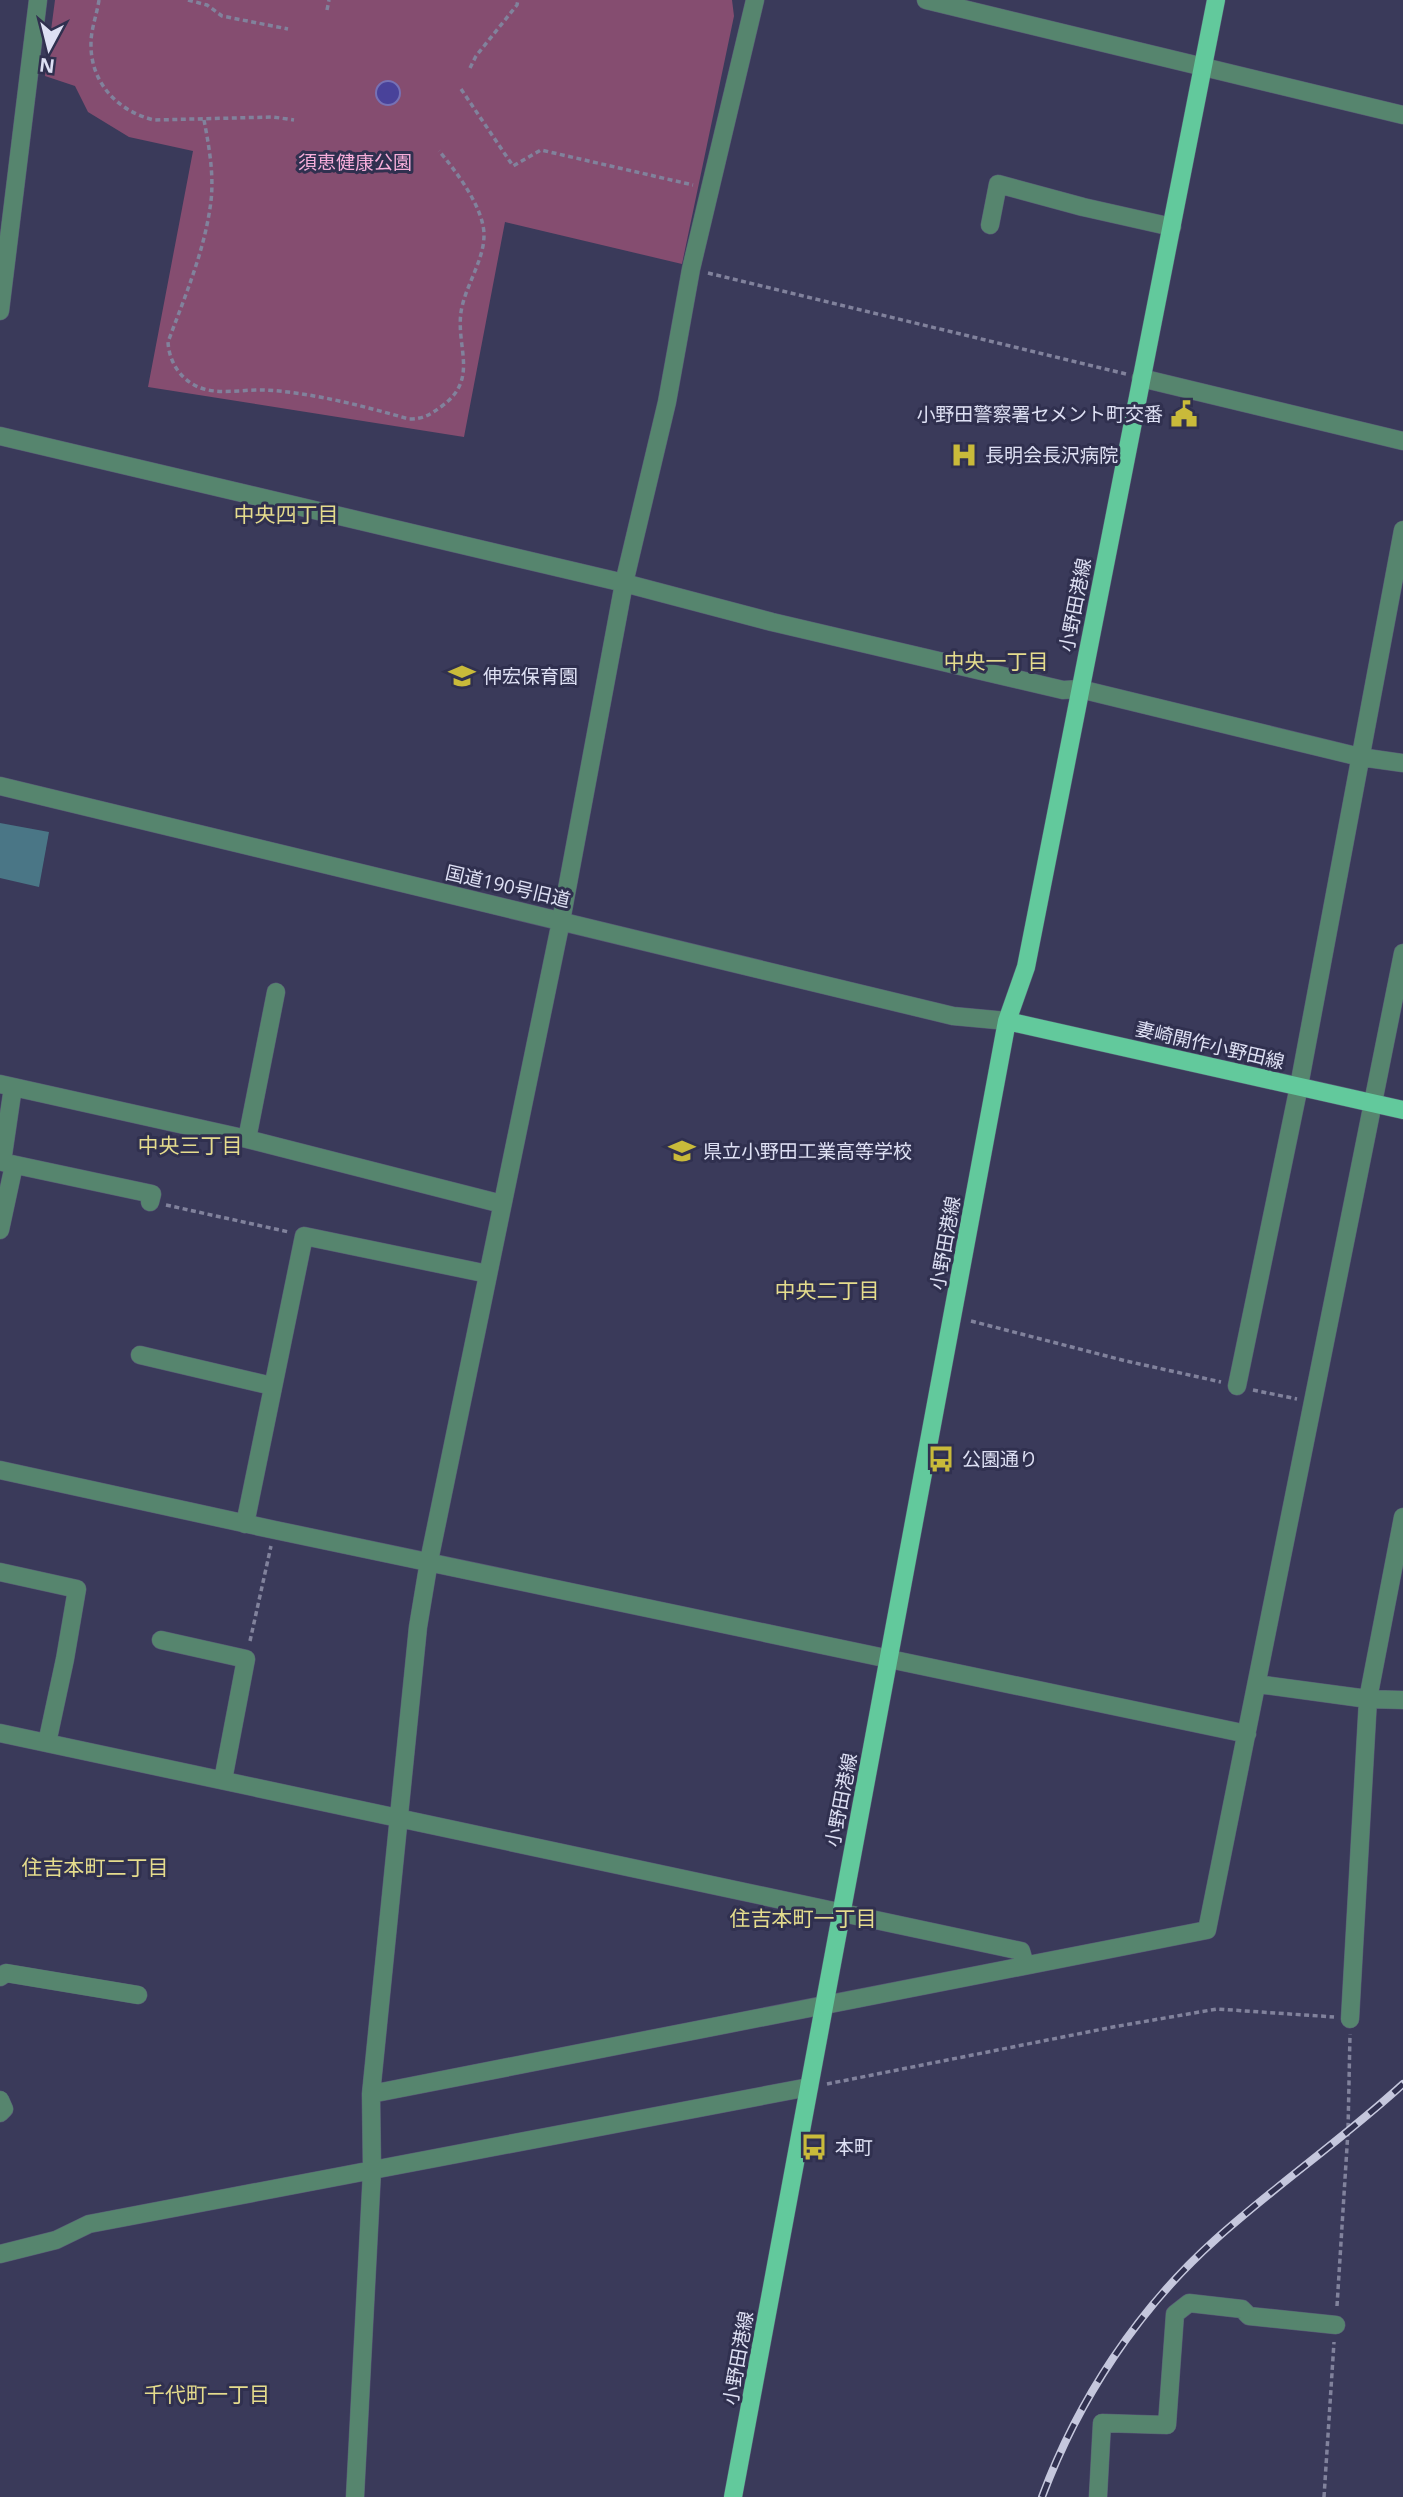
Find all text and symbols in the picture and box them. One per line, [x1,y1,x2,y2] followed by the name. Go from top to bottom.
[14,14,84,84] north arrow
[38,52,56,80] text: N
[298,149,412,175] park label: 須恵健康公園
[1169,399,1199,429] public building icon: 小野田警察署セメント町交番
[916,401,1163,427] place label: 小野田警察署セメント町交番
[949,440,979,470] hospital icon: 長明会長沢病院
[985,442,1118,468] place label: 長明会長沢病院
[234,500,339,528] district label: 中央四丁目
[1053,556,1097,654] street label: 小野田港線
[944,647,1049,675] district label: 中央一丁目
[447,661,477,691] school or university icon: 伸宏保育園
[483,663,578,689] place label: 伸宏保育園
[443,859,573,913] street label: 国道190号旧道
[1133,1015,1287,1075] street label: 妻崎開作小野田線
[138,1131,243,1159] district label: 中央三丁目
[667,1136,697,1166] school or university icon: 県立小野田工業高等学校
[703,1138,912,1164] place label: 県立小野田工業高等学校
[924,1194,966,1292] street label: 小野田港線
[775,1276,880,1304] district label: 中央二丁目
[926,1444,956,1474] bus stop icon: 公園通り
[962,1446,1038,1472] place label: 公園通り
[819,1751,863,1849] street label: 小野田港線
[22,1853,169,1881] district label: 住吉本町二丁目
[730,1904,877,1932] district label: 住吉本町一丁目
[799,2132,829,2162] bus stop icon: 本町
[835,2134,873,2160] place label: 本町
[717,2309,759,2407] street label: 小野田港線
[144,2380,270,2408] district label: 千代町一丁目

